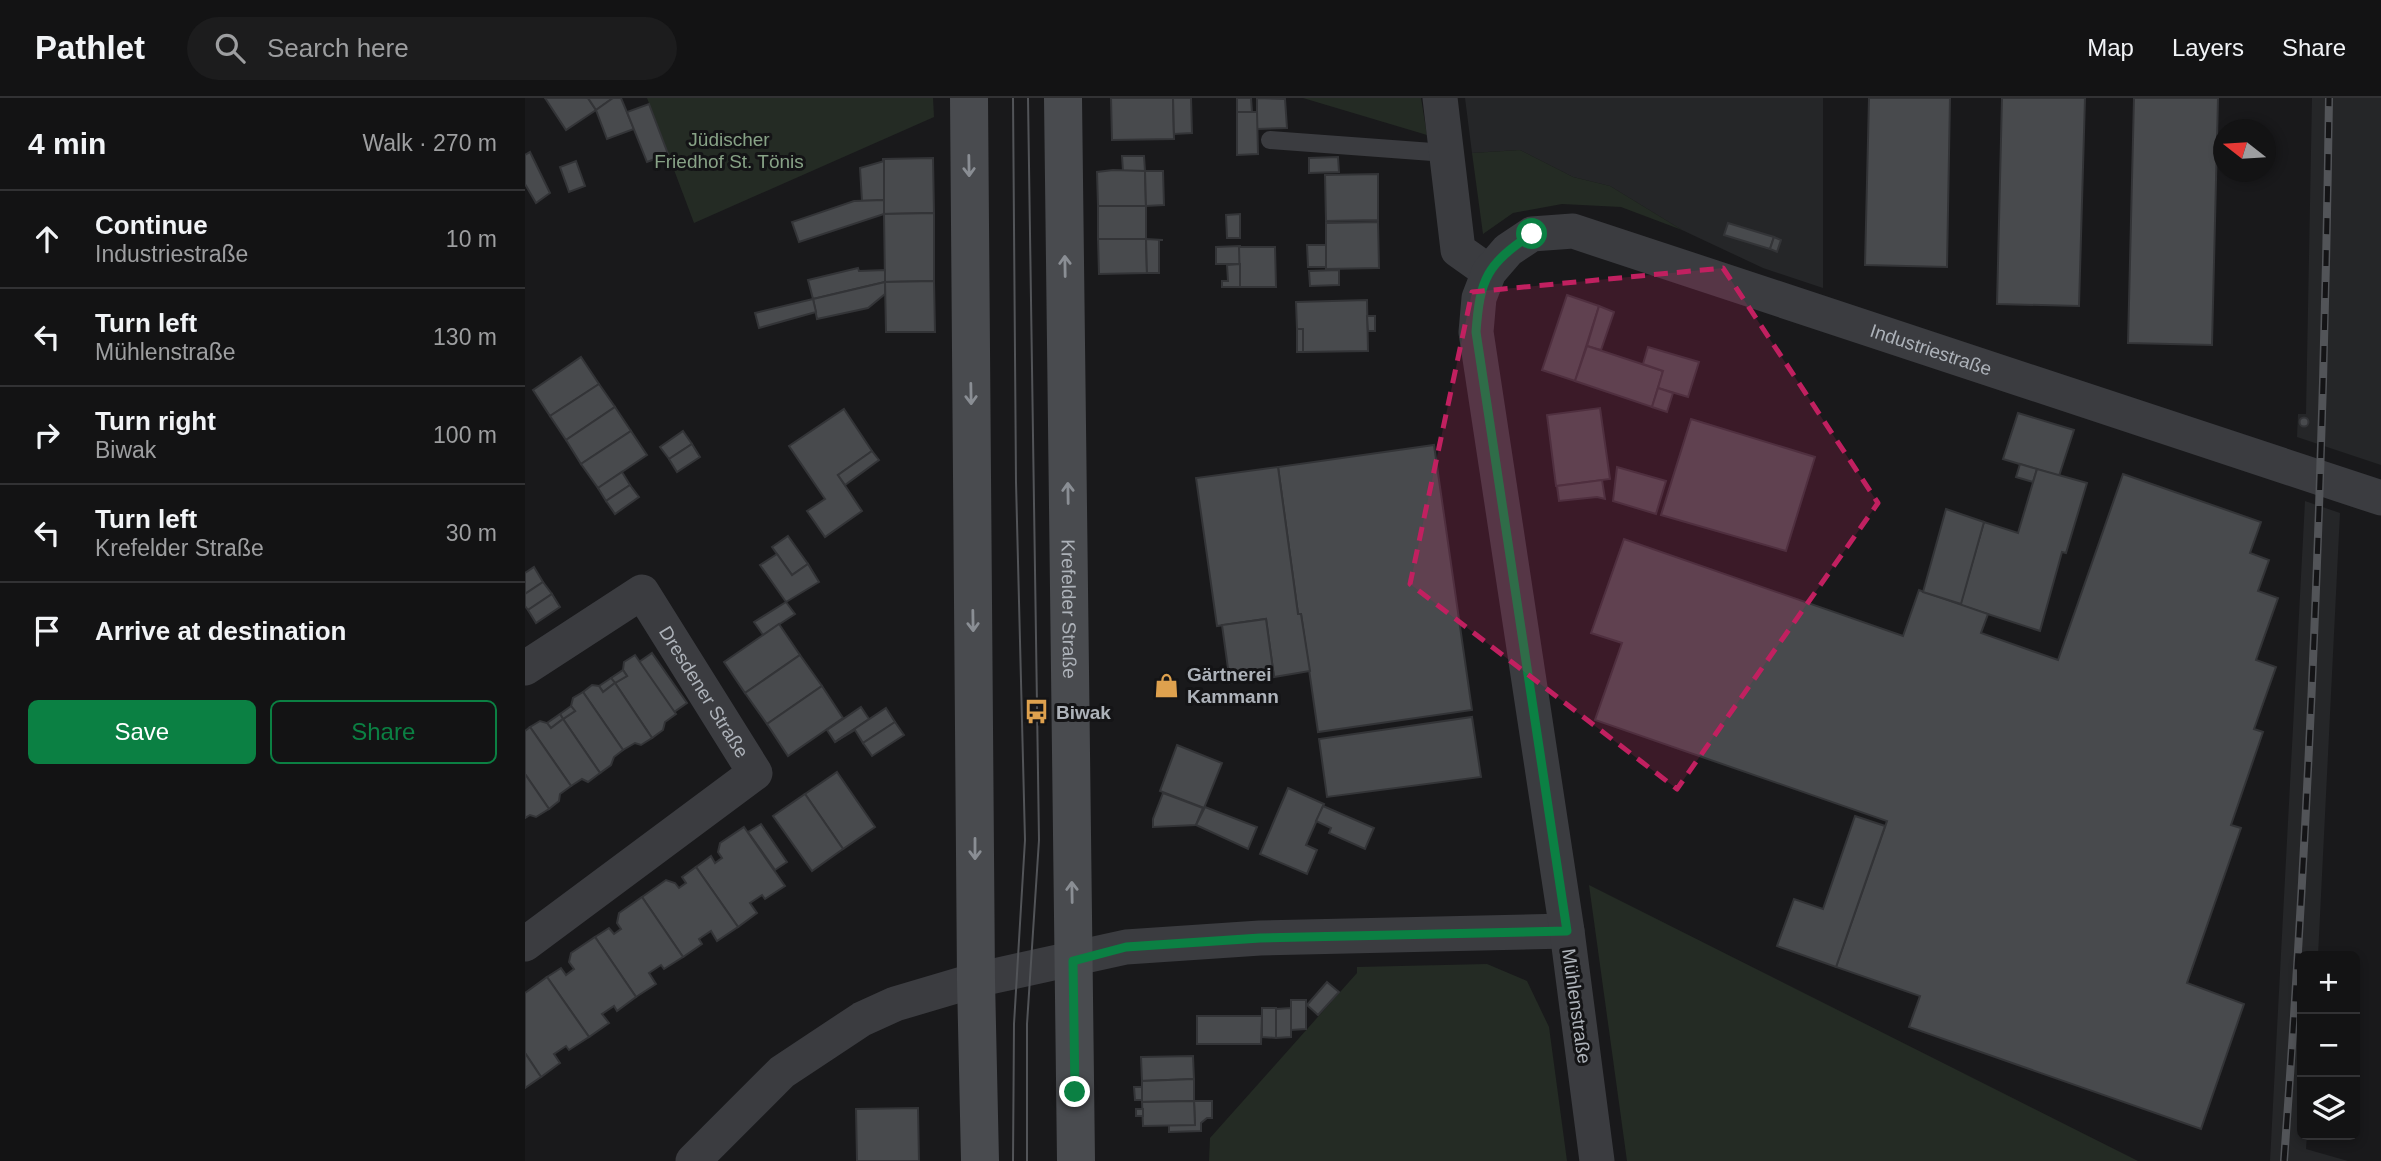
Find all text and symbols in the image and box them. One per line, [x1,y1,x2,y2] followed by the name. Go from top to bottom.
[187,17,677,80] search box
[35,29,145,66] text: Pathlet
[211,29,249,67] icon: search
[267,33,409,63] text: Search here
[2087,34,2134,61] text: Map
[2172,34,2244,61] text: Layers
[2282,34,2346,61] text: Share
[2213,119,2276,182] north arrow
[28,127,106,160] text: 4 min
[654,129,804,172] park label: Jüdischer Friedhof St. Tönis
[362,130,497,156] text: Walk · 270 m
[962,154,976,177] one-way arrow
[95,210,208,240] text: Continue
[1516,218,1547,249] route start
[28,220,66,258] icon: ahead
[446,226,497,252] text: 10 m
[95,241,248,267] text: Industriestraße
[1059,255,1072,278] one-way arrow
[95,308,197,338] text: Turn left
[28,318,66,356] icon: left
[1867,320,1994,380] street label: Industriestraße
[433,324,497,350] text: 130 m
[95,339,236,365] text: Mühlenstraße
[964,382,978,405] one-way arrow
[95,406,216,436] text: Turn right
[28,416,66,454] icon: right
[433,422,497,448] text: 100 m
[95,437,156,463] text: Biwak
[1061,482,1075,505] one-way arrow
[95,504,197,534] text: Turn left
[28,514,66,552] icon: left
[446,520,497,546] text: 30 m
[95,535,264,561] text: Krefelder Straße
[1057,539,1080,679] street label: Krefelder Straße
[966,609,980,632] one-way arrow
[28,612,66,650] icon: arrive
[95,616,346,646] text: Arrive at destination
[655,622,753,762] street label: Dresdener Straße
[1187,664,1279,707] place label: Gärtnerei Kammann
[1153,671,1181,699] shop icon: Gärtnerei Kammann
[1022,698,1050,726] bus stop icon: Biwak
[28,700,256,764] button: Save
[270,700,497,764] button: Share
[1056,702,1111,723] place label: Biwak
[968,837,982,860] one-way arrow
[1066,881,1079,904] one-way arrow
[1558,947,1595,1065] street label: Mühlenstraße
[2297,951,2360,1140] map controls
[2297,951,2360,1014] button: +
[2297,1014,2360,1077] button: −
[1059,1076,1090,1107] route end
[2297,1077,2360,1140] button: layers

